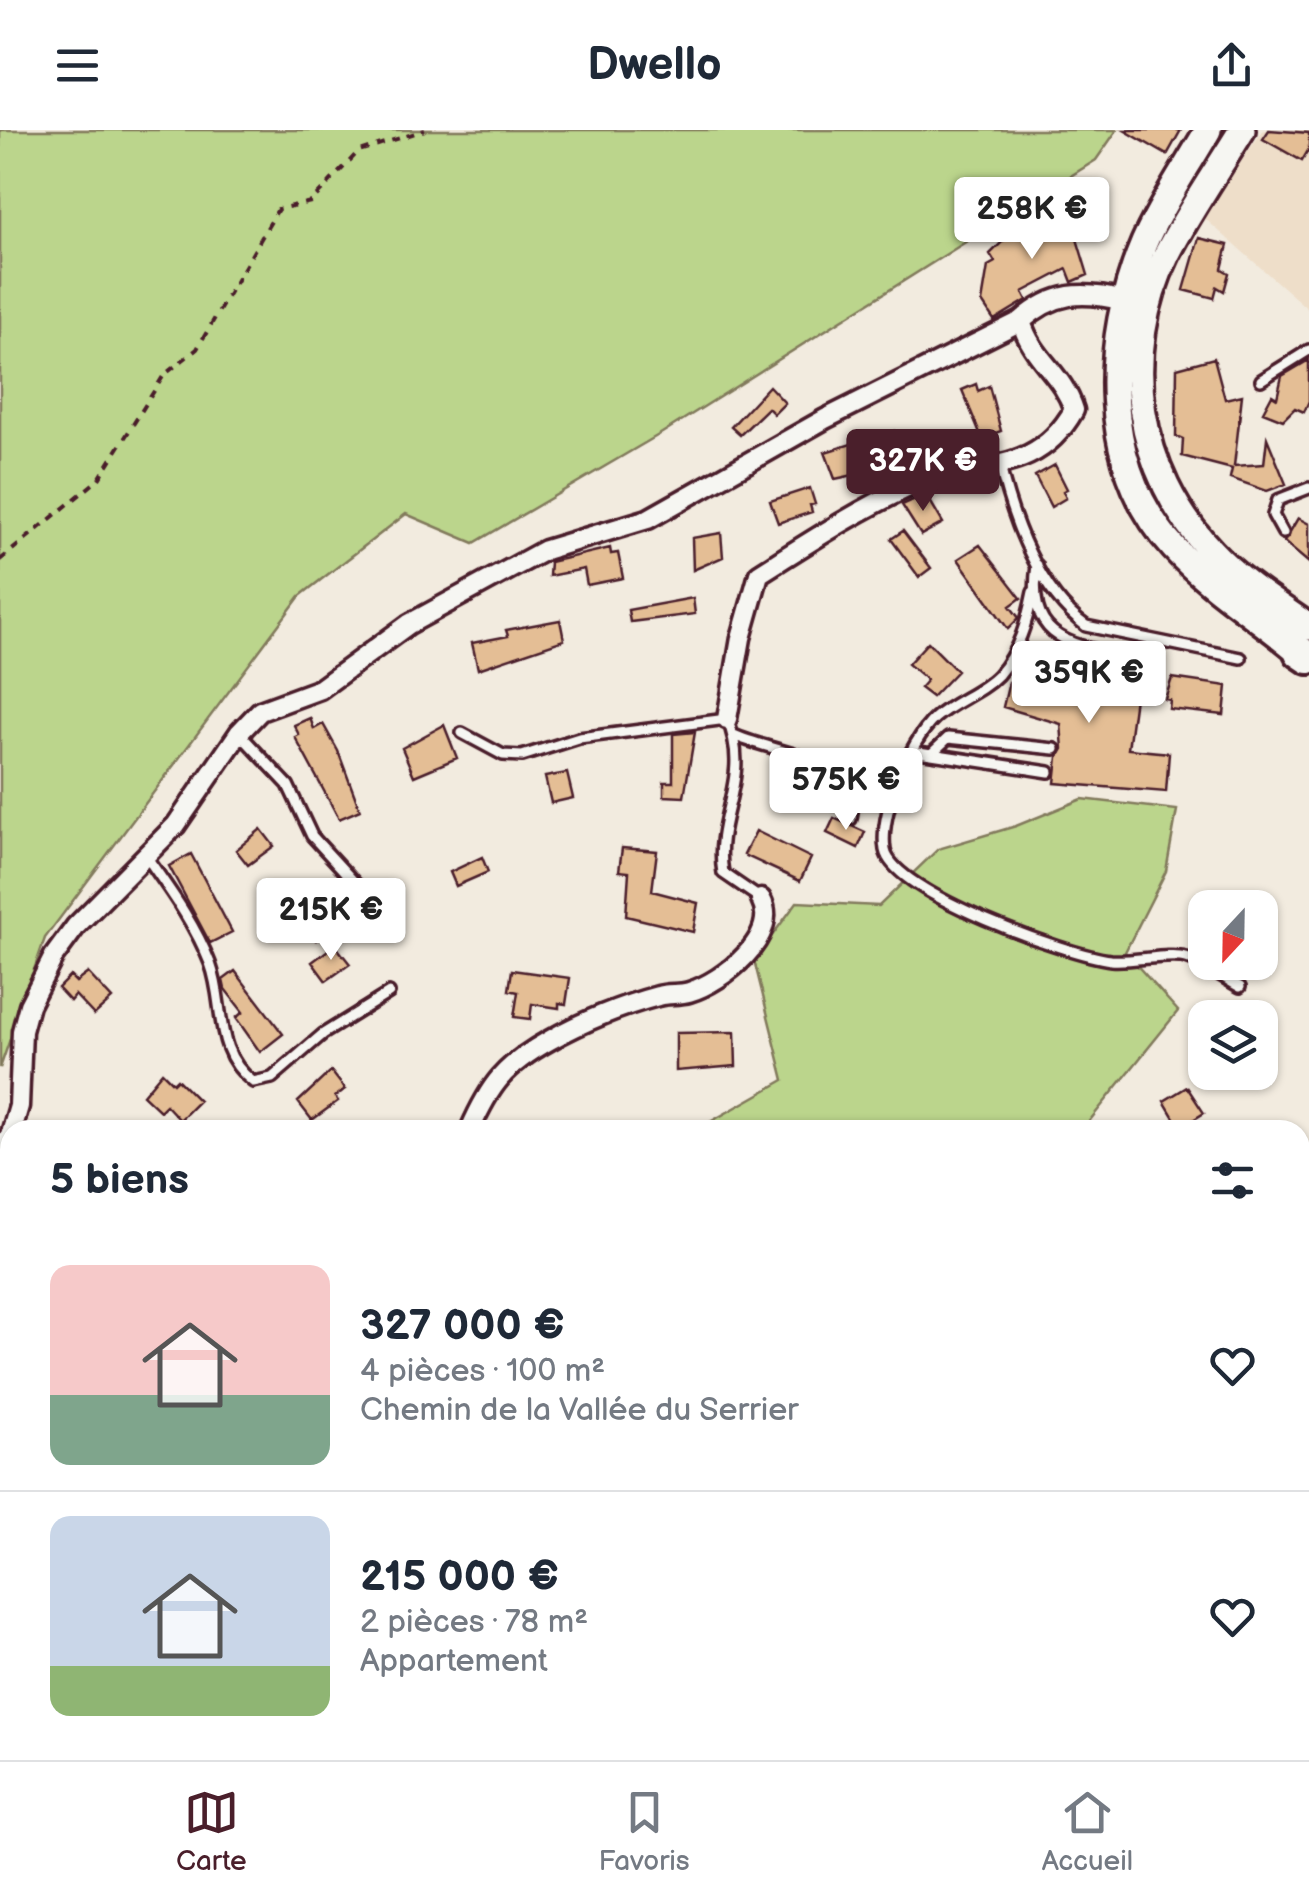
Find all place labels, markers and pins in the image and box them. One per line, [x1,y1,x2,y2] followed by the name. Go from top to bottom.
[951,177,1113,262] pin: 258K €
[842,429,1004,514] pin: 327K €
[1008,641,1170,726] pin: 359K €
[765,748,927,833] pin: 575K €
[250,878,412,963] pin: 215K €

